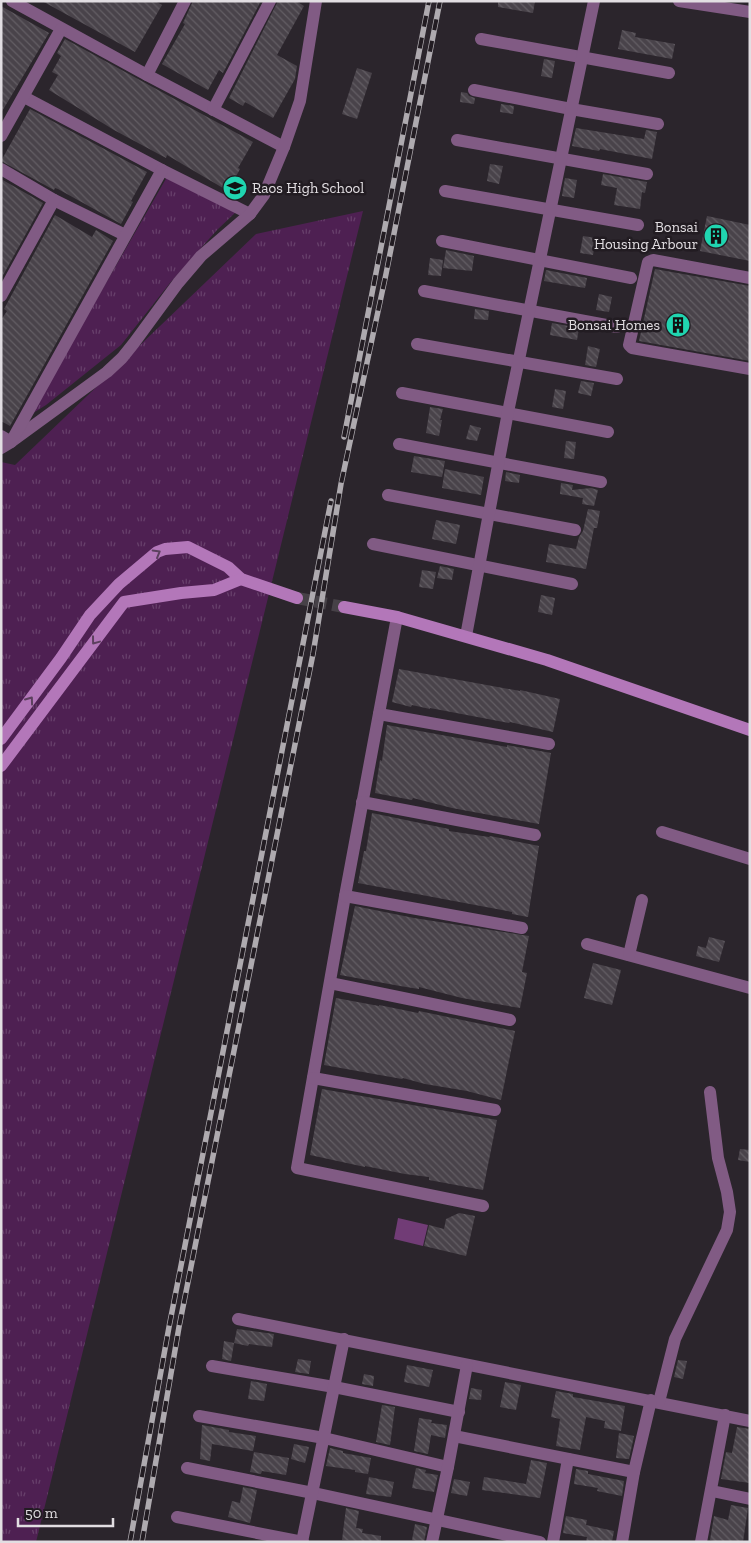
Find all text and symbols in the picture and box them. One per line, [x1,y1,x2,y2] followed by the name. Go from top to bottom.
[222,175,248,201] school or university icon: Raos High School
[252,179,364,197] place label: Raos High School
[594,218,698,253] place label: Bonsai Housing Arbour
[703,223,729,249] building icon: Bonsai Housing Arbour
[665,312,691,338] building icon: Bonsai Homes
[568,316,660,334] place label: Bonsai Homes
[151,549,160,559] one-way arrow
[92,635,100,644] one-way arrow
[24,696,33,706] one-way arrow
[18,1496,112,1528] scale bar
[25,1504,58,1522] text: 50 m

